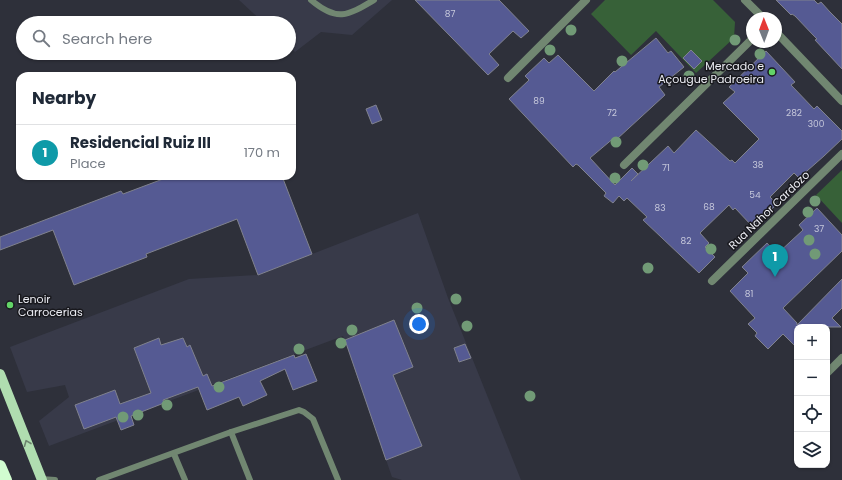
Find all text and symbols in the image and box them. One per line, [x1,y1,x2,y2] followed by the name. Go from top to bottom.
[445,8,455,20] house number: 87
[746,12,782,48] north arrow
[16,16,296,60] search box
[30,27,52,49] icon: search
[62,28,152,49] text: Search here
[658,58,764,87] place label: Mercado e Açougue Padroeira
[767,67,777,77] marker: Mercado e Açougue Padroeira
[32,86,96,110] text: Nearby
[533,95,545,107] house number: 89
[607,107,617,119] house number: 72
[786,107,802,119] house number: 282
[808,118,825,130] house number: 300
[70,132,211,153] text: Residencial Ruiz III
[43,143,47,162] text: 1
[244,143,280,162] text: 170 m
[70,154,105,173] text: Place
[753,159,764,171] house number: 38
[662,162,670,174] house number: 71
[725,167,813,253] street label: Rua Nahor Cardozo
[749,189,761,201] house number: 54
[703,201,715,213] house number: 68
[655,202,665,214] house number: 83
[814,223,824,235] house number: 37
[681,235,691,247] house number: 82
[762,244,788,277] pin: 1
[745,288,753,300] house number: 81
[18,291,83,320] place label: Lenoir Carrocerias
[5,300,15,310] marker: Lenoir Carrocerias
[409,314,429,334] your location
[794,324,830,468] map controls
[794,324,830,360] button: +
[794,360,830,396] button: −
[794,396,830,432] button: locate
[794,432,830,468] button: layers
[24,439,32,447] one-way arrow

